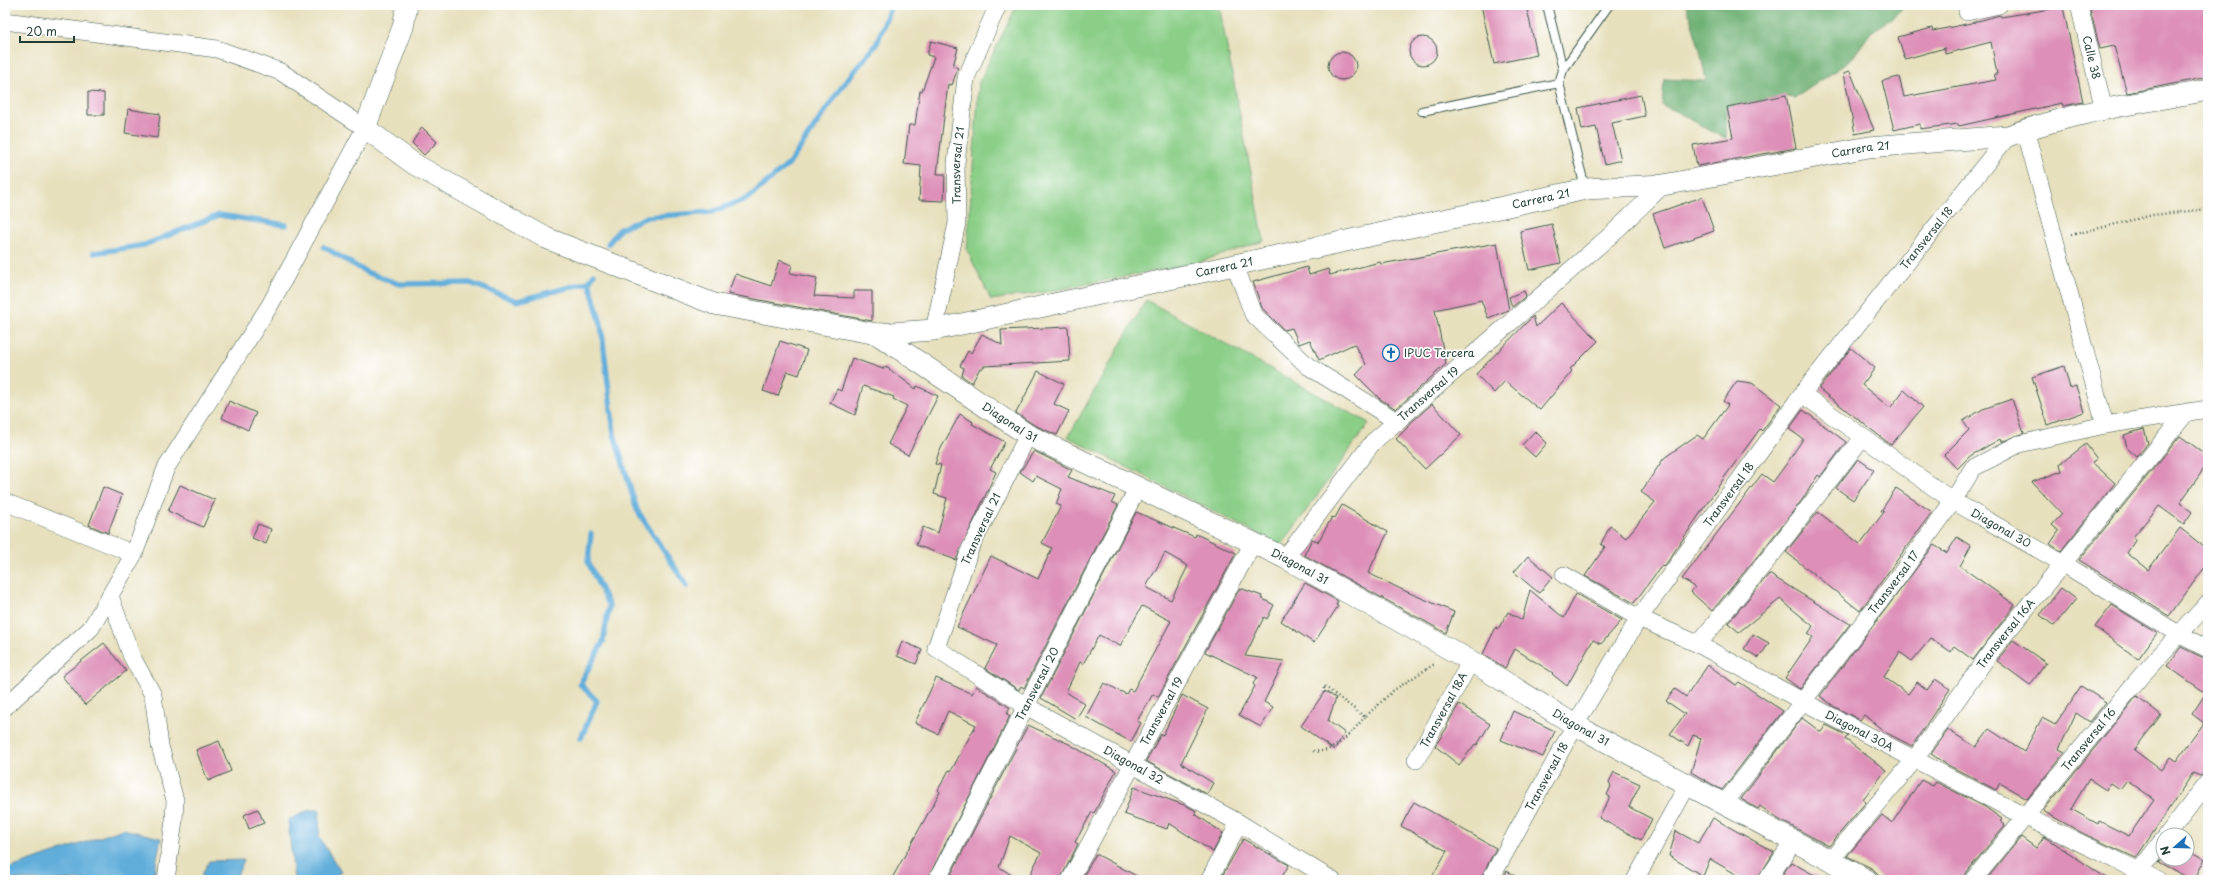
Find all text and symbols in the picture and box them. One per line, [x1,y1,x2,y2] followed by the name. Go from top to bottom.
[20,18,74,44] scale bar
[26,22,57,40] text: 20 m
[2079,34,2105,81] street label: Calle 38
[947,126,968,204] street label: Transversal 21
[1830,136,1890,162] street label: Carrera 21
[1510,184,1571,213] street label: Carrera 21
[1896,202,1957,273] street label: Transversal 18
[1194,252,1254,281] street label: Carrera 21
[1381,343,1401,363] church icon: IPUC Tercera
[1404,344,1475,361] place label: IPUC Tercera
[1394,362,1463,425] street label: Transversal 19
[979,398,1040,446] street label: Diagonal 31
[1699,458,1758,530] street label: Transversal 18
[956,490,1005,568] street label: Transversal 21
[1968,504,2034,552] street label: Diagonal 30
[1268,543,1332,588] street label: Diagonal 31
[1864,547,1923,618] street label: Transversal 17
[1972,595,2039,672] street label: Transversal 16A
[1011,644,1063,724] street label: Transversal 20
[1415,669,1471,751] street label: Transversal 18A
[1135,673,1187,749] street label: Transversal 19
[1549,704,1612,750] street label: Diagonal 31
[2057,704,2120,774] street label: Transversal 16
[1822,705,1897,755] street label: Diagonal 30A
[1520,739,1572,814] street label: Transversal 18
[1100,741,1167,788] street label: Diagonal 32
[2155,827,2195,867] north arrow
[2156,843,2175,858] text: N

